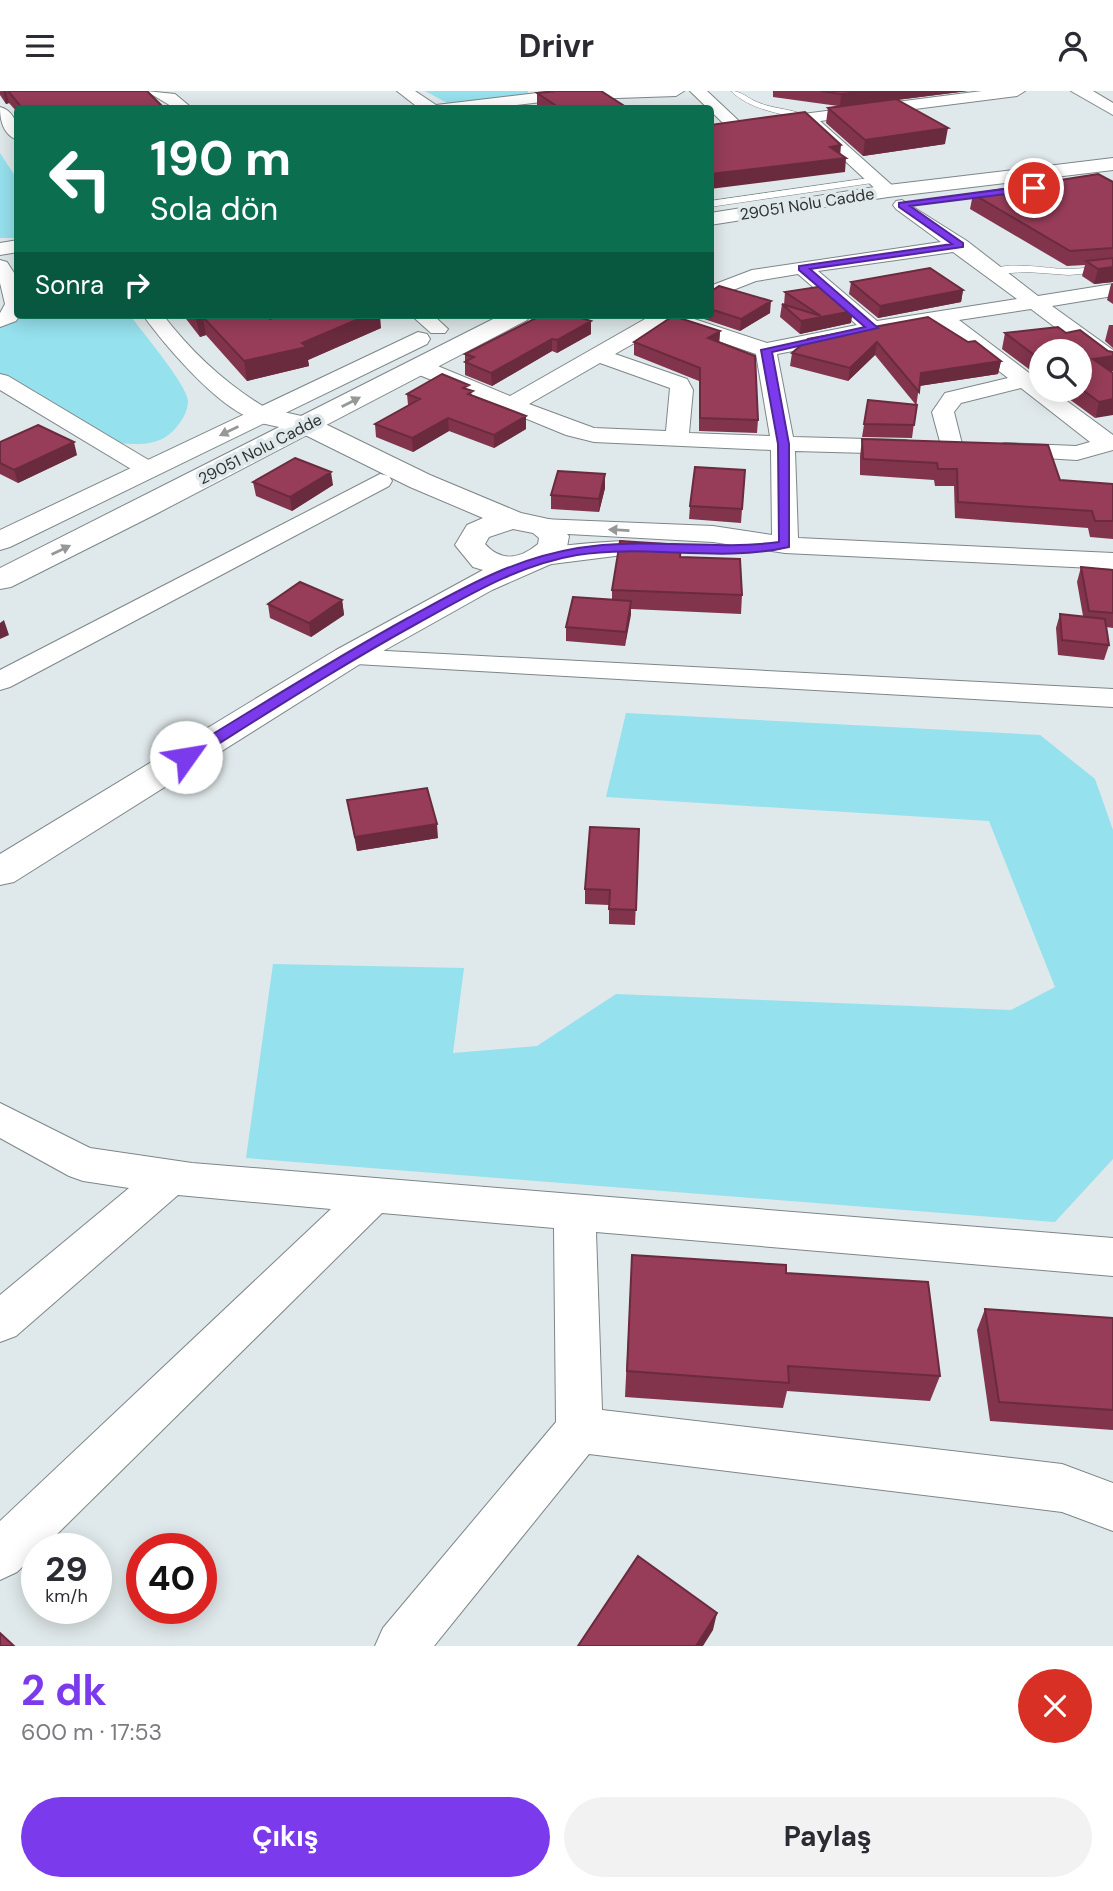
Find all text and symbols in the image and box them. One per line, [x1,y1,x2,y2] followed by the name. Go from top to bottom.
[519,25,594,67] text: Drivr
[21,27,59,65] icon: menu
[1054,27,1092,65] icon: person
[150,126,291,190] text: 190 m
[35,133,126,224] icon: left
[1004,158,1064,218] pin
[1015,169,1053,207] icon: arrive
[738,183,876,225] street label: 29051 Nolu Cadde
[150,188,278,230] text: Sola dön
[118,266,156,304] icon: right
[35,268,104,302] text: Sonra
[1029,339,1092,402] map controls
[1029,339,1092,402] button: search
[341,397,361,408] one-way arrow
[195,409,325,489] street label: 29051 Nolu Cadde
[219,425,239,437] one-way arrow
[608,524,630,535] one-way arrow
[51,544,71,556] one-way arrow
[149,720,223,794] position arrow
[126,1533,217,1624] speed limit sign: 40
[45,1546,88,1592] text: 29
[45,1584,88,1608] text: km/h
[21,1663,107,1718] text: 2 dk
[1018,1669,1092,1743] button: close
[21,1717,162,1747] text: 600 m · 17:53
[21,1797,550,1877] button: Çıkış
[564,1797,1092,1877] button: Paylaş

